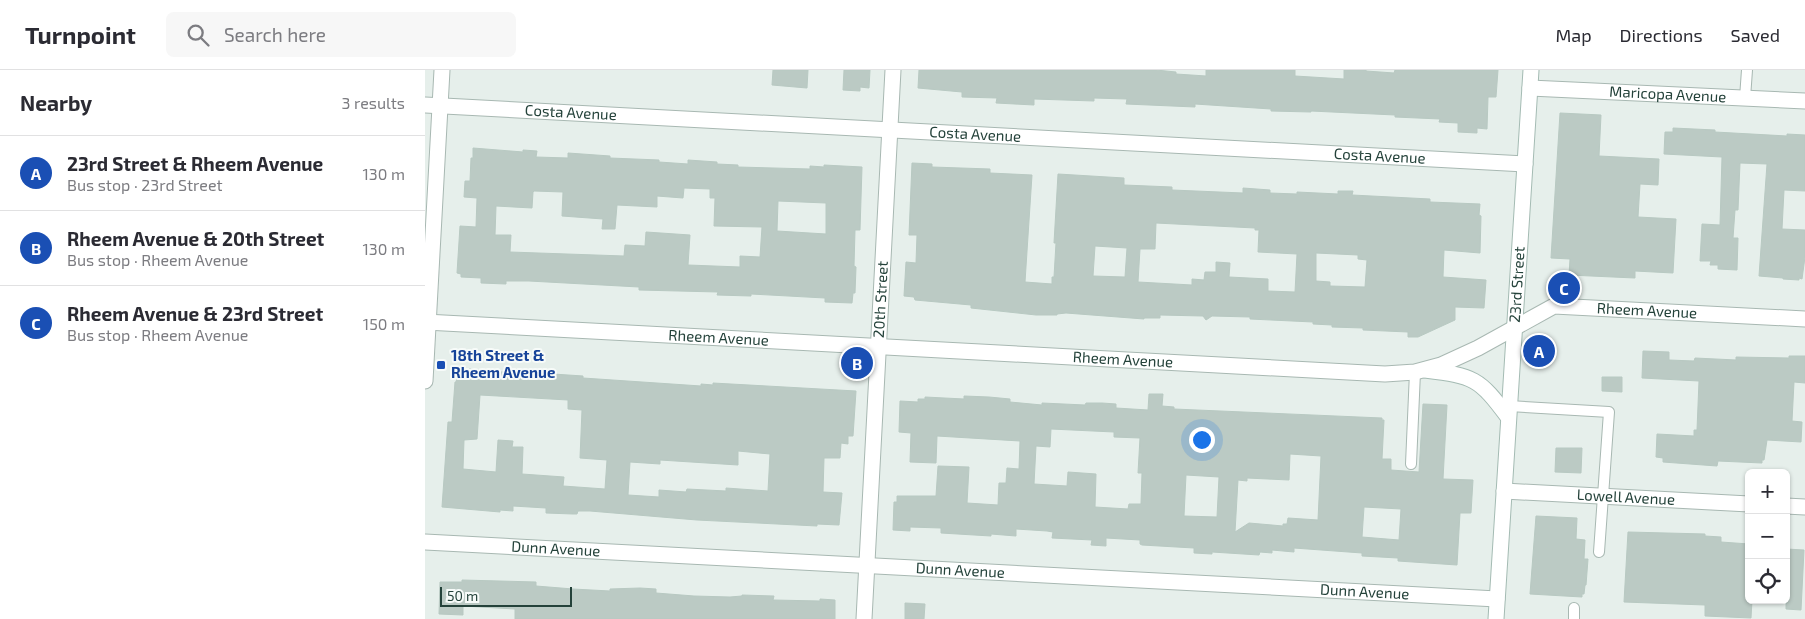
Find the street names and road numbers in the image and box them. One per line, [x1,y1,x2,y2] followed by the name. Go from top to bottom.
[1609,82,1727,105] street label: Maricopa Avenue
[524,100,617,123] street label: Costa Avenue
[929,122,1022,145] street label: Costa Avenue
[1333,144,1426,167] street label: Costa Avenue
[1505,246,1528,323] street label: 23rd Street
[869,260,891,338] street label: 20th Street
[1596,298,1698,321] street label: Rheem Avenue
[668,325,769,349] street label: Rheem Avenue
[1072,347,1174,371] street label: Rheem Avenue
[1576,485,1676,508] street label: Lowell Avenue
[511,537,601,559] street label: Dunn Avenue
[915,558,1005,581] street label: Dunn Avenue
[1320,580,1410,602] street label: Dunn Avenue

